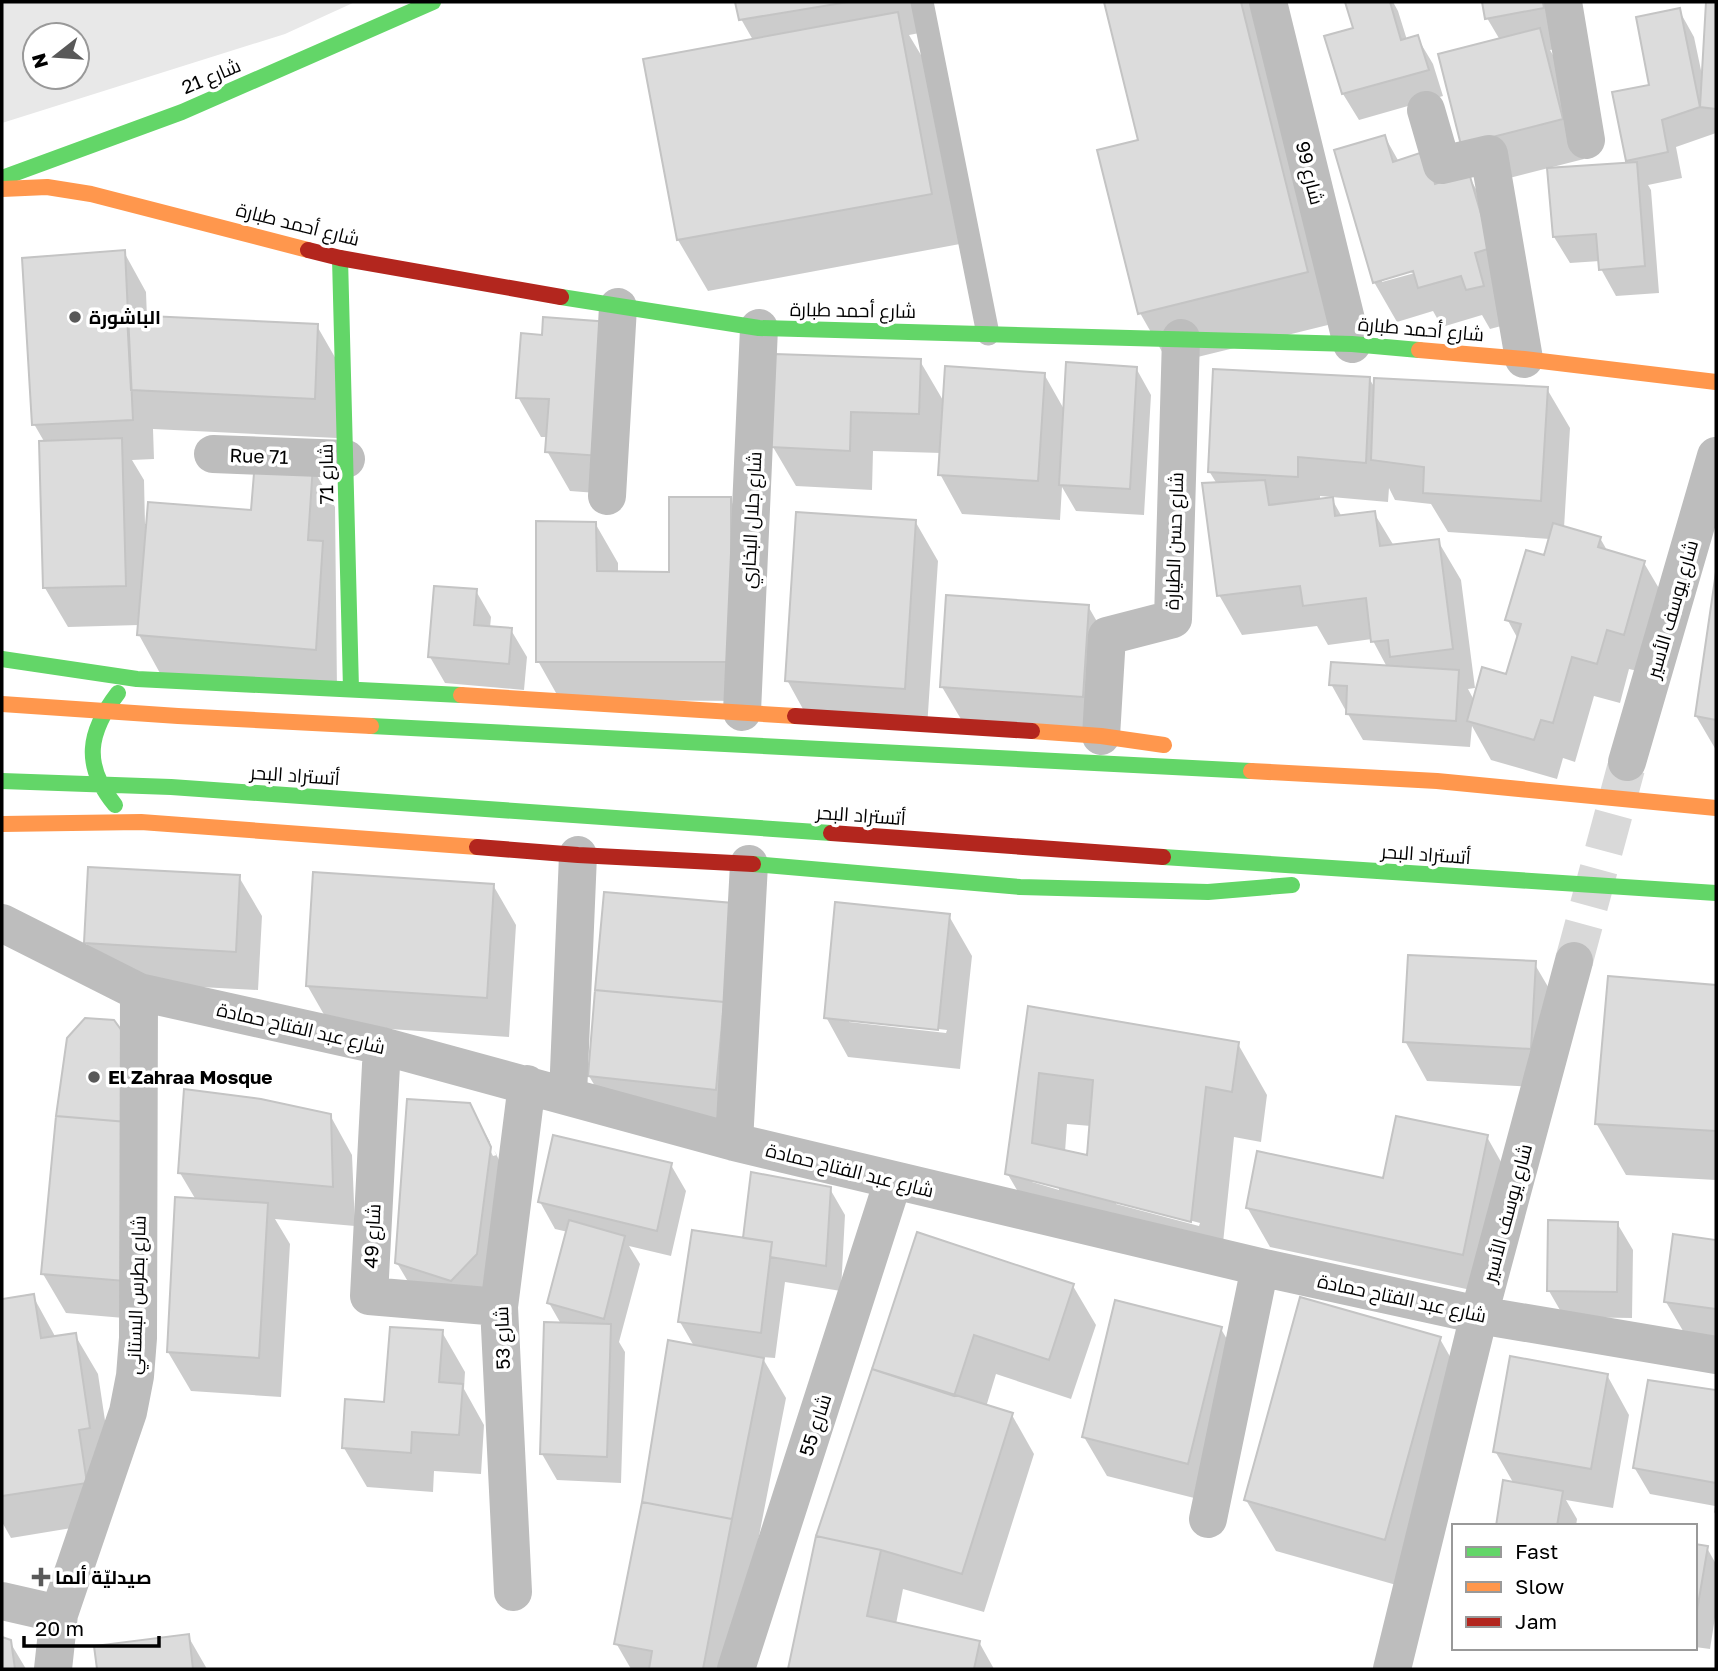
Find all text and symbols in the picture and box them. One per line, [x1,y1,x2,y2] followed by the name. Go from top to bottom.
[21,21,91,91] north arrow
[26,51,52,71] text: N
[178,53,245,101] street label: شارع 21
[1289,139,1329,208] street label: شارع 99
[233,197,362,253] street label: شارع أحمد طبارة
[790,297,916,325] street label: شارع أحمد طبارة
[89,305,161,329] place label: الباشورة
[67,309,83,325] marker: الباشورة
[1357,312,1485,348] street label: شارع أحمد طبارة
[229,443,289,468] street label: Rue 71
[313,443,341,505] street label: شارع 71
[735,451,770,589] street label: شارع جلال البخاري
[1160,472,1190,610] street label: شارع حسن الطيارة
[1641,537,1705,682] street label: شارع يوسف الأسير
[248,760,341,790] street label: أتستراد البحر
[814,800,907,830] street label: أتستراد البحر
[1379,839,1472,869] street label: أتستراد البحر
[214,997,387,1061] street label: شارع عبد الفتاح حمادة
[108,1065,273,1088] place label: El Zahraa Mosque
[86,1069,102,1085] marker: El Zahraa Mosque
[763,1138,936,1204] street label: شارع عبد الفتاح حمادة
[1477,1141,1539,1286] street label: شارع يوسف الأسير
[358,1203,388,1269] street label: شارع 49
[121,1215,154,1375] street label: شارع بطرس البستاني
[1315,1268,1489,1330] street label: شارع عبد الفتاح حمادة
[489,1306,517,1370] street label: شارع 53
[794,1391,838,1460] street label: شارع 55
[1452,1524,1697,1650] legend
[1515,1538,1558,1564] text: Fast
[55,1564,152,1588] place label: صيدليّة ألما
[33,1569,49,1585] marker: صيدليّة ألما
[1515,1573,1564,1599] text: Slow
[24,1604,159,1648] scale bar
[1515,1608,1557,1634] text: Jam
[35,1615,84,1641] text: 20 m

